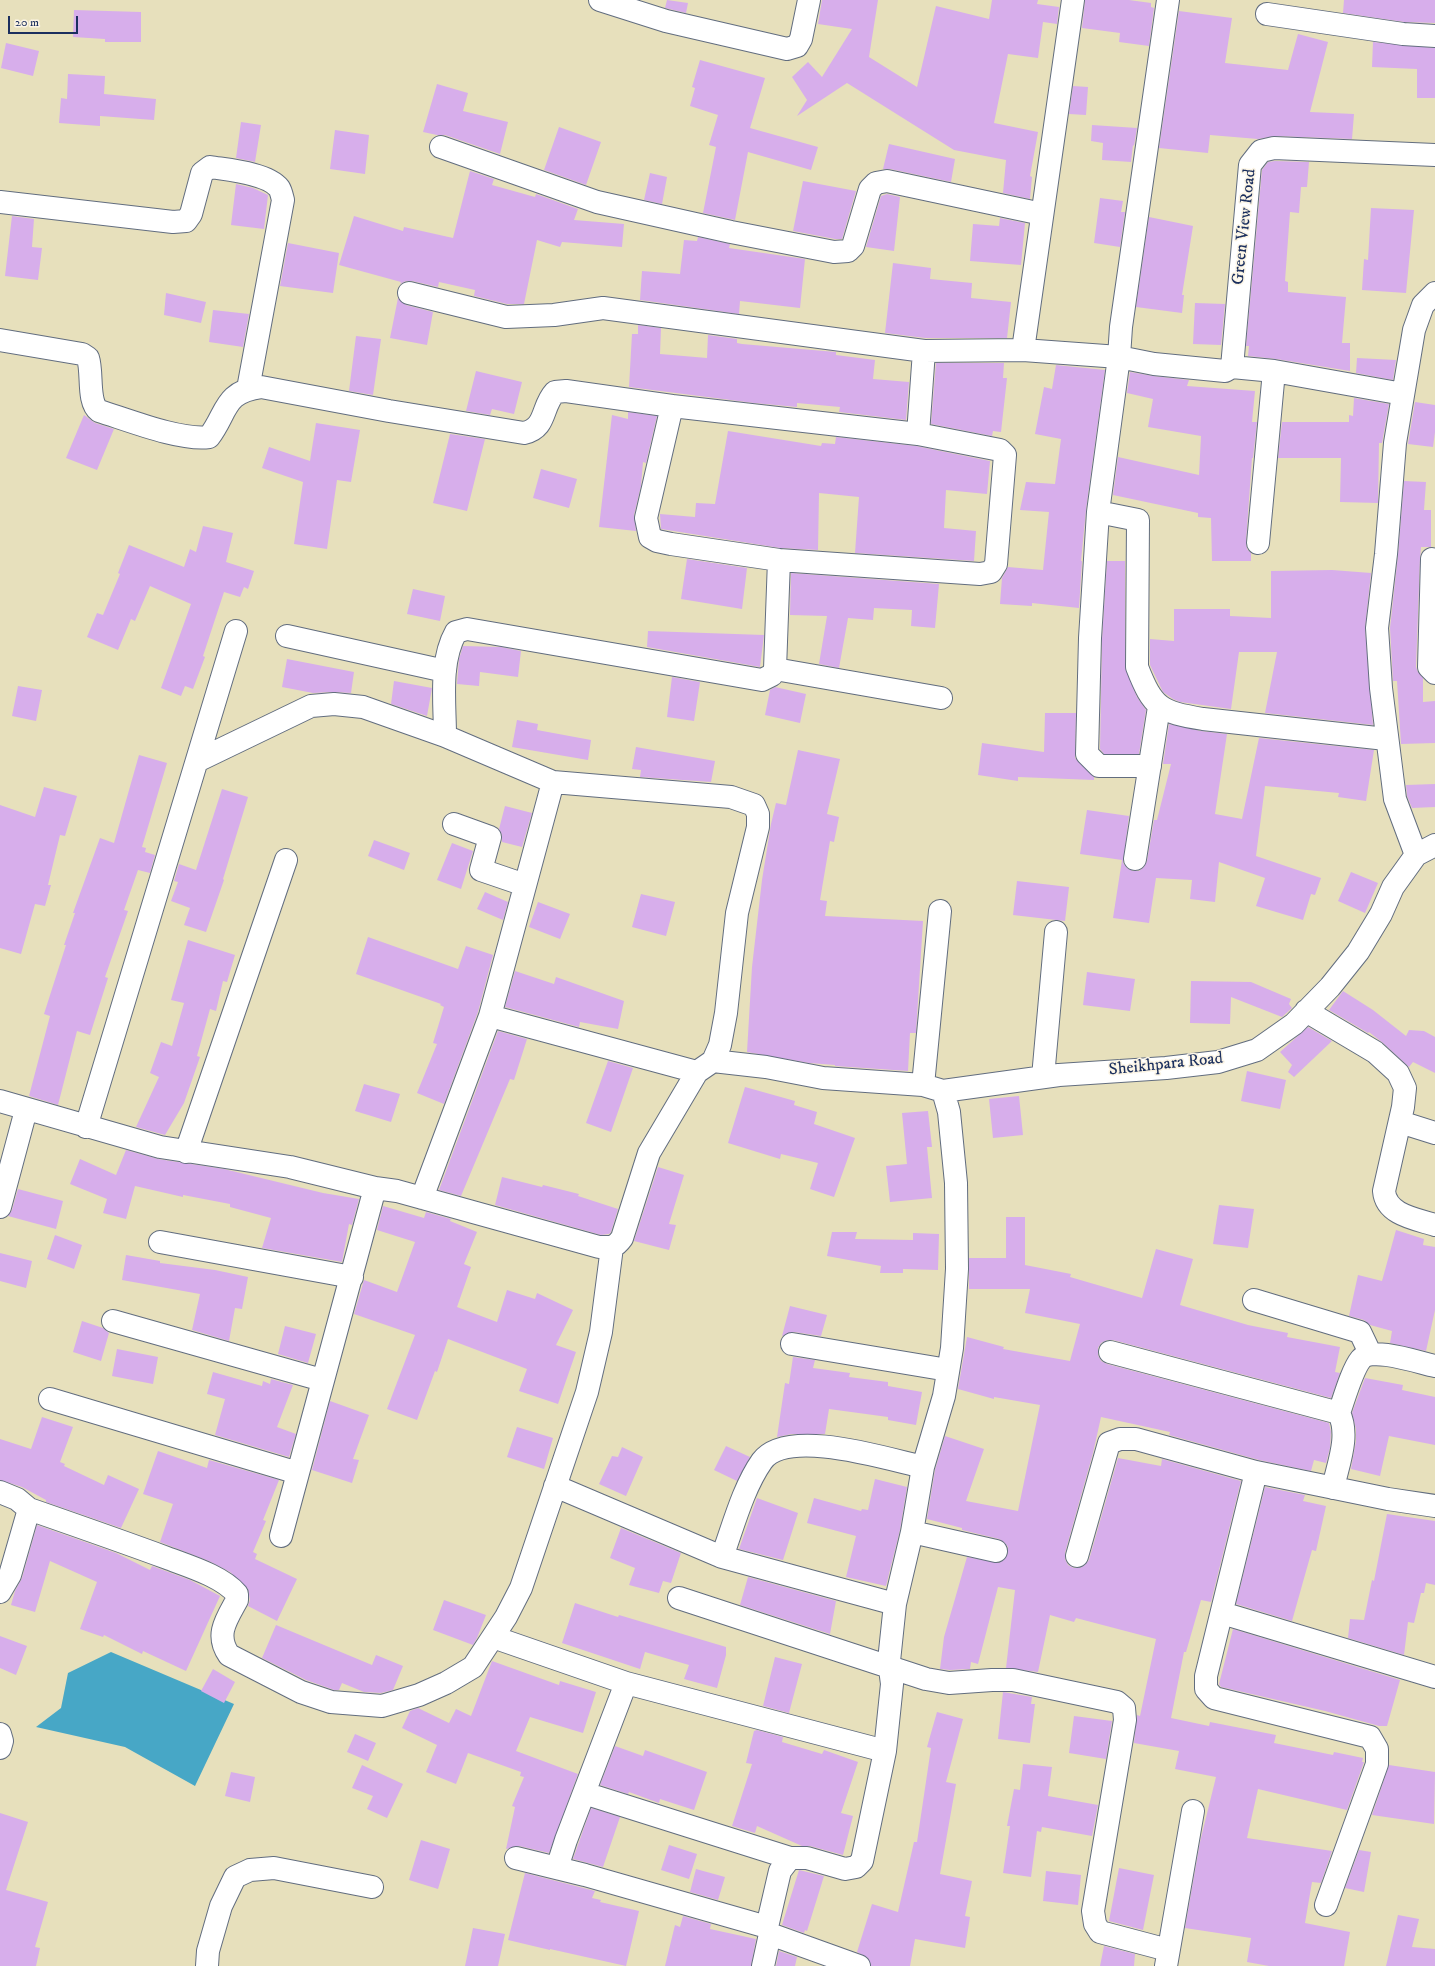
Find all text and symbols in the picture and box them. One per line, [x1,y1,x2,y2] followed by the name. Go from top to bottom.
[10,8,80,34] scale bar
[15,15,39,30] text: 20 m
[1229,168,1261,286] street label: Green View Road
[1108,1049,1224,1081] street label: Sheikhpara Road

